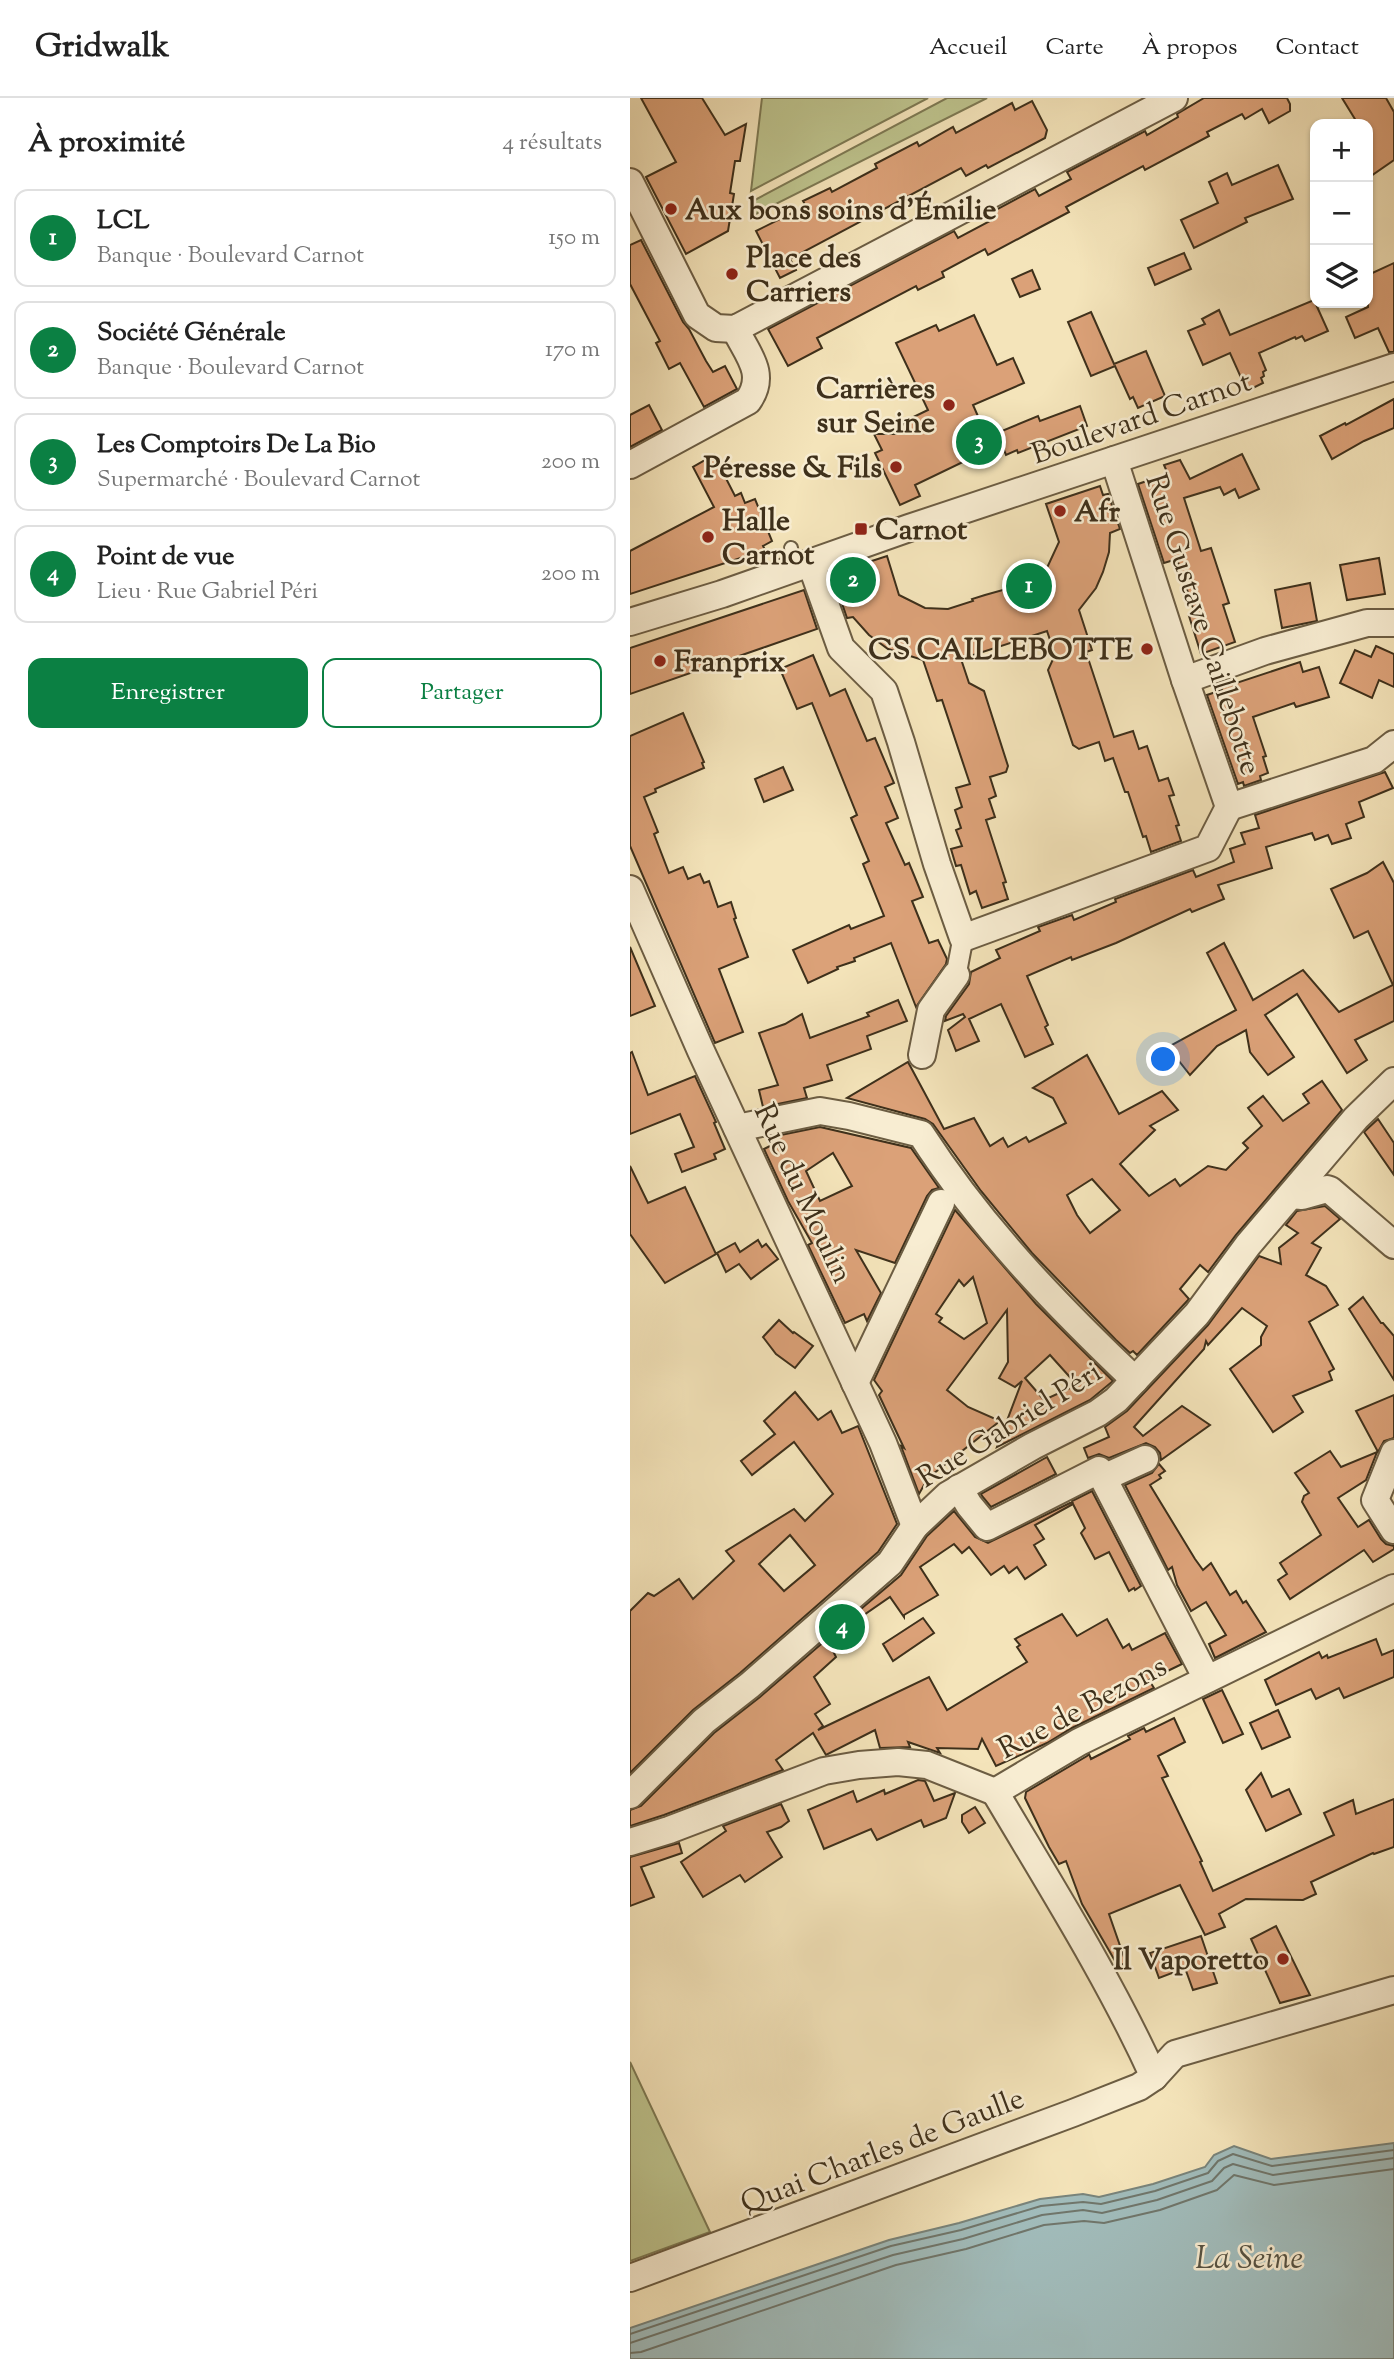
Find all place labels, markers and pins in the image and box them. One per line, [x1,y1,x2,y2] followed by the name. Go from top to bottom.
[685,190,997,233] place label: Aux bons soins d'Émilie
[663,201,679,217] marker: Aux bons soins d'Émilie
[746,238,861,315] place label: Place des Carriers
[724,266,740,282] marker: Place des Carriers
[816,369,935,446] place label: Carrières sur Seine
[941,397,957,413] marker: Carrières sur Seine
[956,416,1002,468] pin: 3
[704,448,882,491] place label: Péresse & Fils
[888,459,904,475] marker: Péresse & Fils
[1074,492,1121,535] place label: Afr
[722,501,815,578] place label: Halle Carnot
[1052,503,1068,519] marker: Afr
[875,510,968,553] place label: Carnot
[853,521,869,537] marker: Carnot
[700,529,716,545] marker: Halle Carnot
[830,554,876,606] pin: 2
[1006,560,1052,612] pin: 1
[868,630,1134,673] place label: CS CAILLEBOTTE
[1139,641,1155,657] marker: CS CAILLEBOTTE
[674,642,786,685] place label: Franprix
[652,653,668,669] marker: Franprix
[819,1601,865,1653] pin: 4
[1113,1940,1269,1983] place label: Il Vaporetto
[1275,1951,1291,1967] marker: Il Vaporetto

